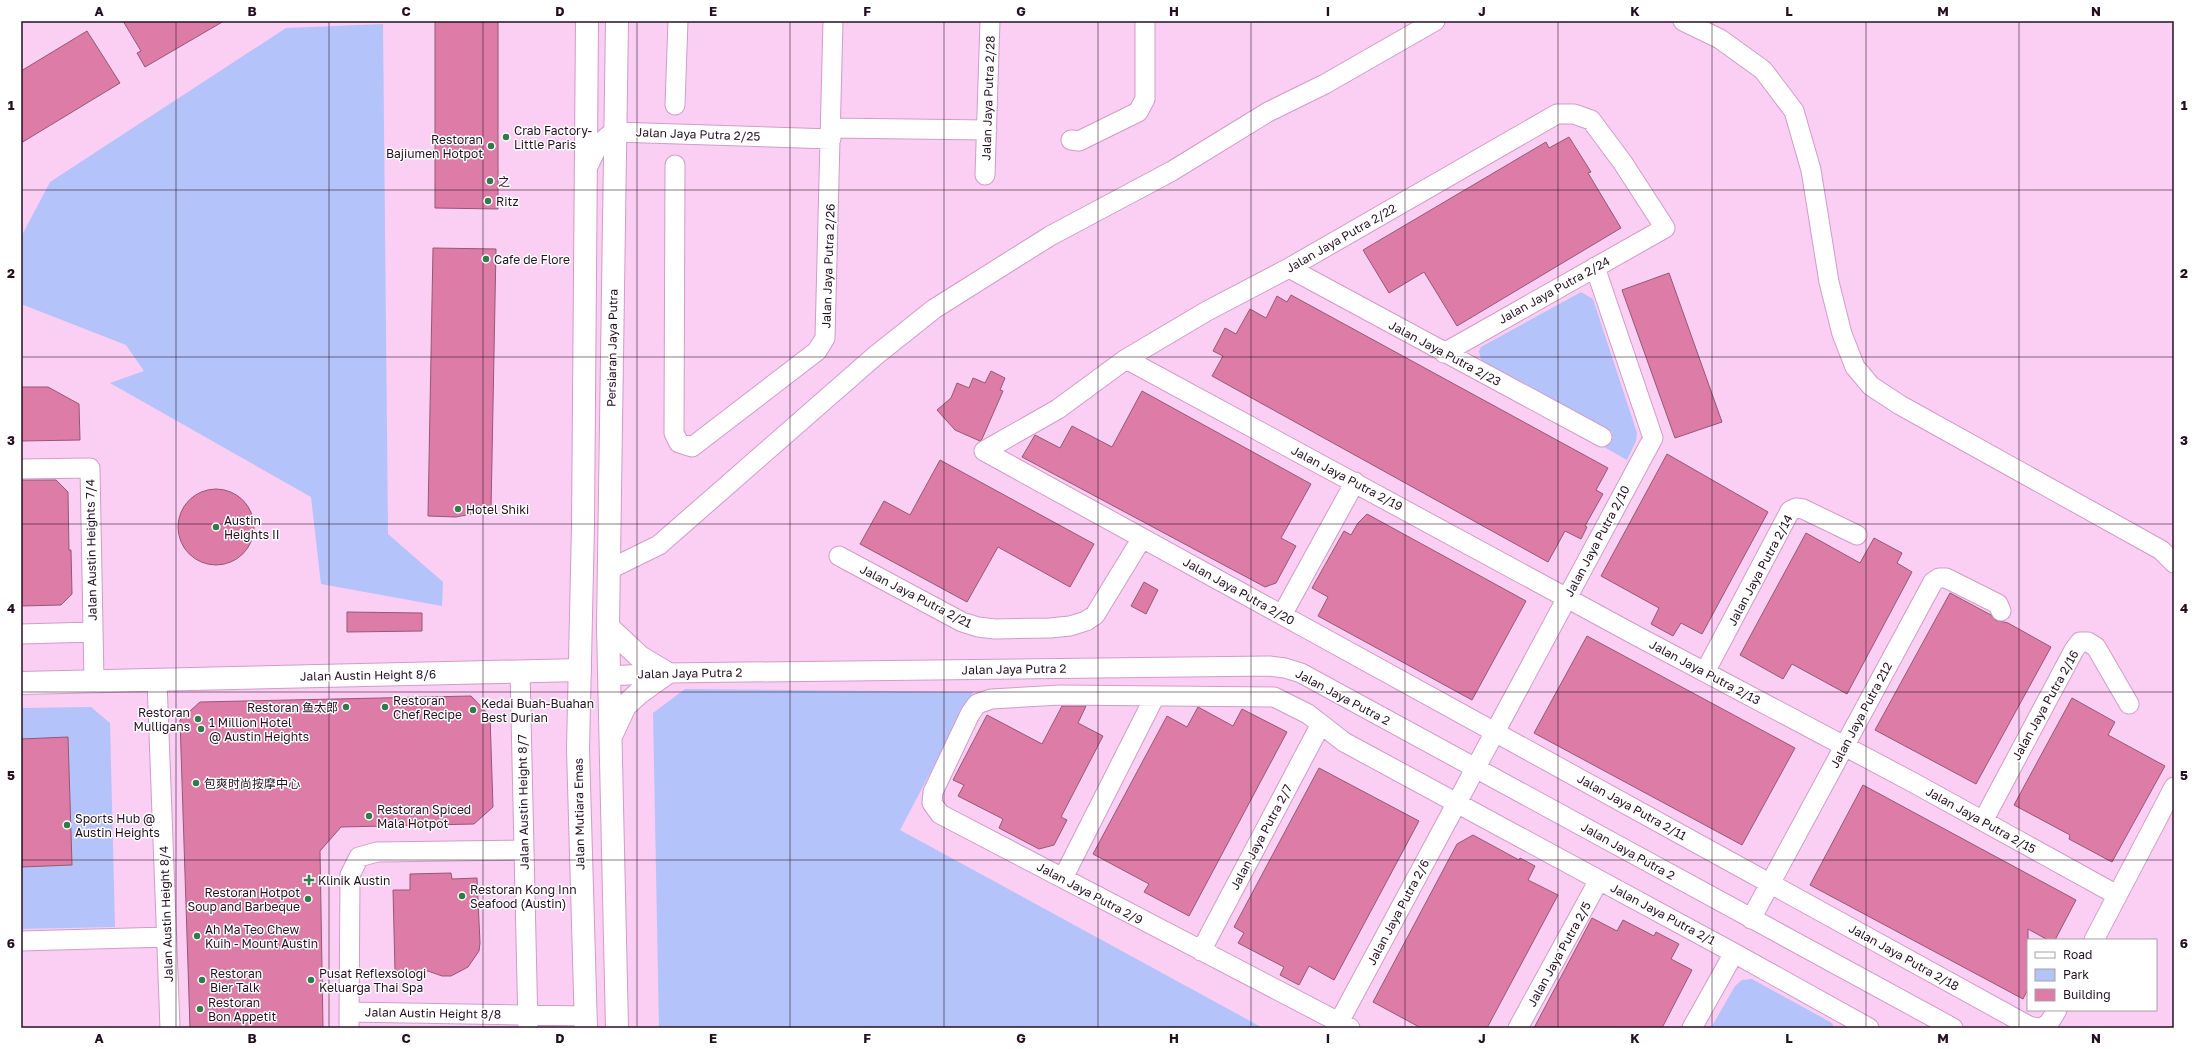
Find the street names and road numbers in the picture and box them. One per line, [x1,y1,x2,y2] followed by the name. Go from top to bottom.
[978,35,998,161] street label: Jalan Jaya Putra 2/28
[635,124,761,144] street label: Jalan Jaya Putra 2/25
[1283,200,1399,276] street label: Jalan Jaya Putra 2/22
[818,203,838,329] street label: Jalan Jaya Putra 2/26
[1496,253,1612,327] street label: Jalan Jaya Putra 2/24
[603,289,621,407] street label: Persiaran Jaya Putra
[1386,317,1504,389] street label: Jalan Jaya Putra 2/23
[1289,442,1405,514] street label: Jalan Jaya Putra 2/19
[82,479,100,621] street label: Jalan Austin Heights 7/4
[1561,483,1633,599] street label: Jalan Jaya Putra 2/10
[1724,512,1796,628] street label: Jalan Jaya Putra 2/14
[1181,554,1297,628] street label: Jalan Jaya Putra 2/20
[858,561,975,631] street label: Jalan Jaya Putra 2/21
[1647,636,1763,708] street label: Jalan Jaya Putra 2/13
[2008,647,2082,763] street label: Jalan Jaya Putra 2/16
[1827,659,1895,771] street label: Jalan Jaya Putra 212
[961,661,1067,677] street label: Jalan Jaya Putra 2
[637,665,743,681] street label: Jalan Jaya Putra 2
[300,666,436,684] street label: Jalan Austin Height 8/6
[1293,666,1393,728] street label: Jalan Jaya Putra 2
[514,734,532,870] street label: Jalan Austin Height 8/7
[571,758,587,870] street label: Jalan Mutiara Emas
[1575,771,1689,843] street label: Jalan Jaya Putra 2/11
[1227,782,1295,892] street label: Jalan Jaya Putra 2/7
[1923,783,2039,857] street label: Jalan Jaya Putra 2/15
[1578,819,1678,883] street label: Jalan Jaya Putra 2
[156,846,176,982] street label: Jalan Austin Height 8/4
[1364,856,1432,968] street label: Jalan Jaya Putra 2/6
[1034,859,1146,927] street label: Jalan Jaya Putra 2/9
[1608,880,1718,948] street label: Jalan Jaya Putra 2/1
[1524,899,1594,1009] street label: Jalan Jaya Putra 2/5
[1846,920,1962,994] street label: Jalan Jaya Putra 2/18
[365,1004,501,1022] street label: Jalan Austin Height 8/8

